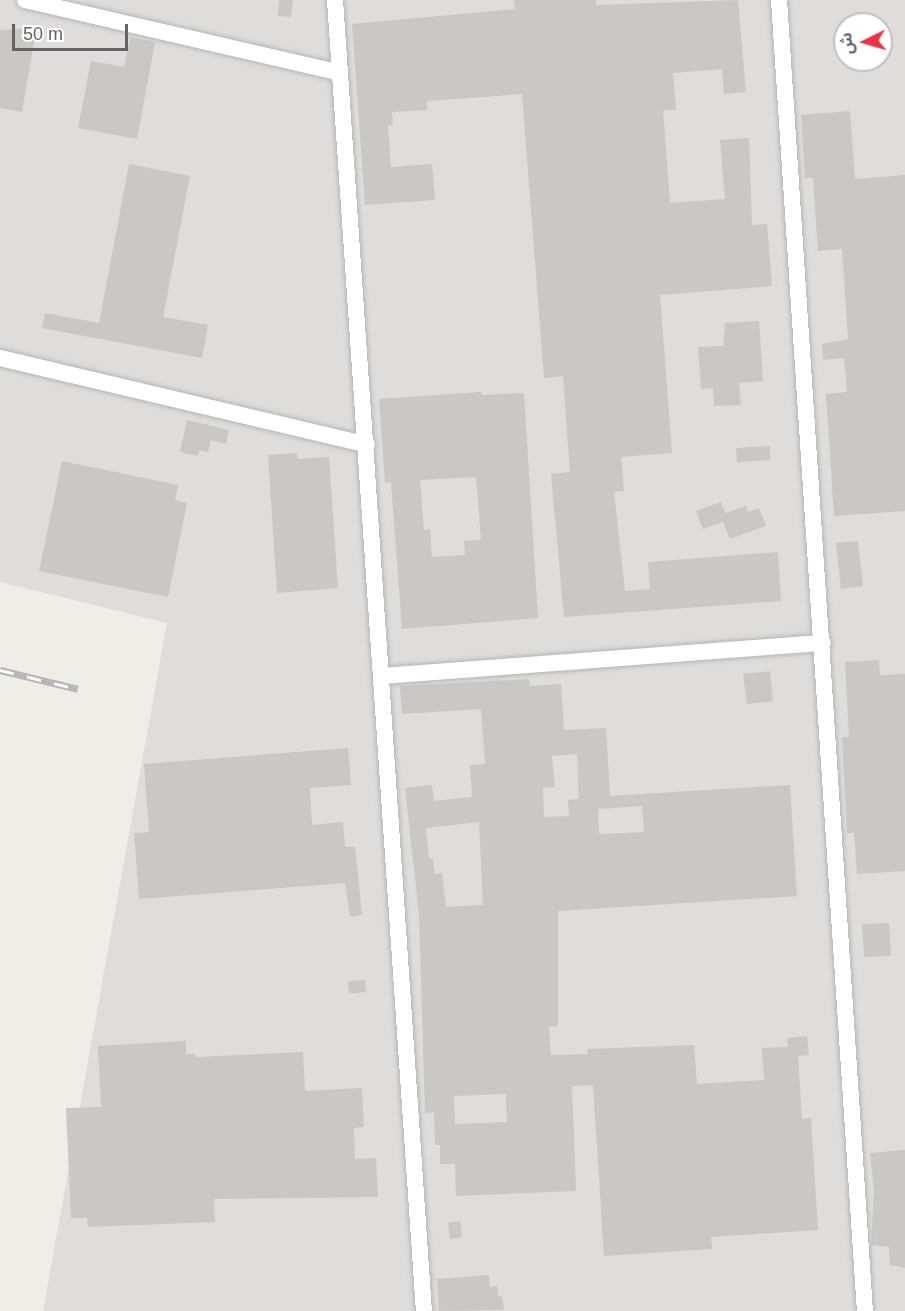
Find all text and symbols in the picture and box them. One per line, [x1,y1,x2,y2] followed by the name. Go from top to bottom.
[15,12,130,50] scale bar
[833,12,893,72] north arrow
[23,24,63,44] text: 50 m
[837,32,856,55] text: ش

